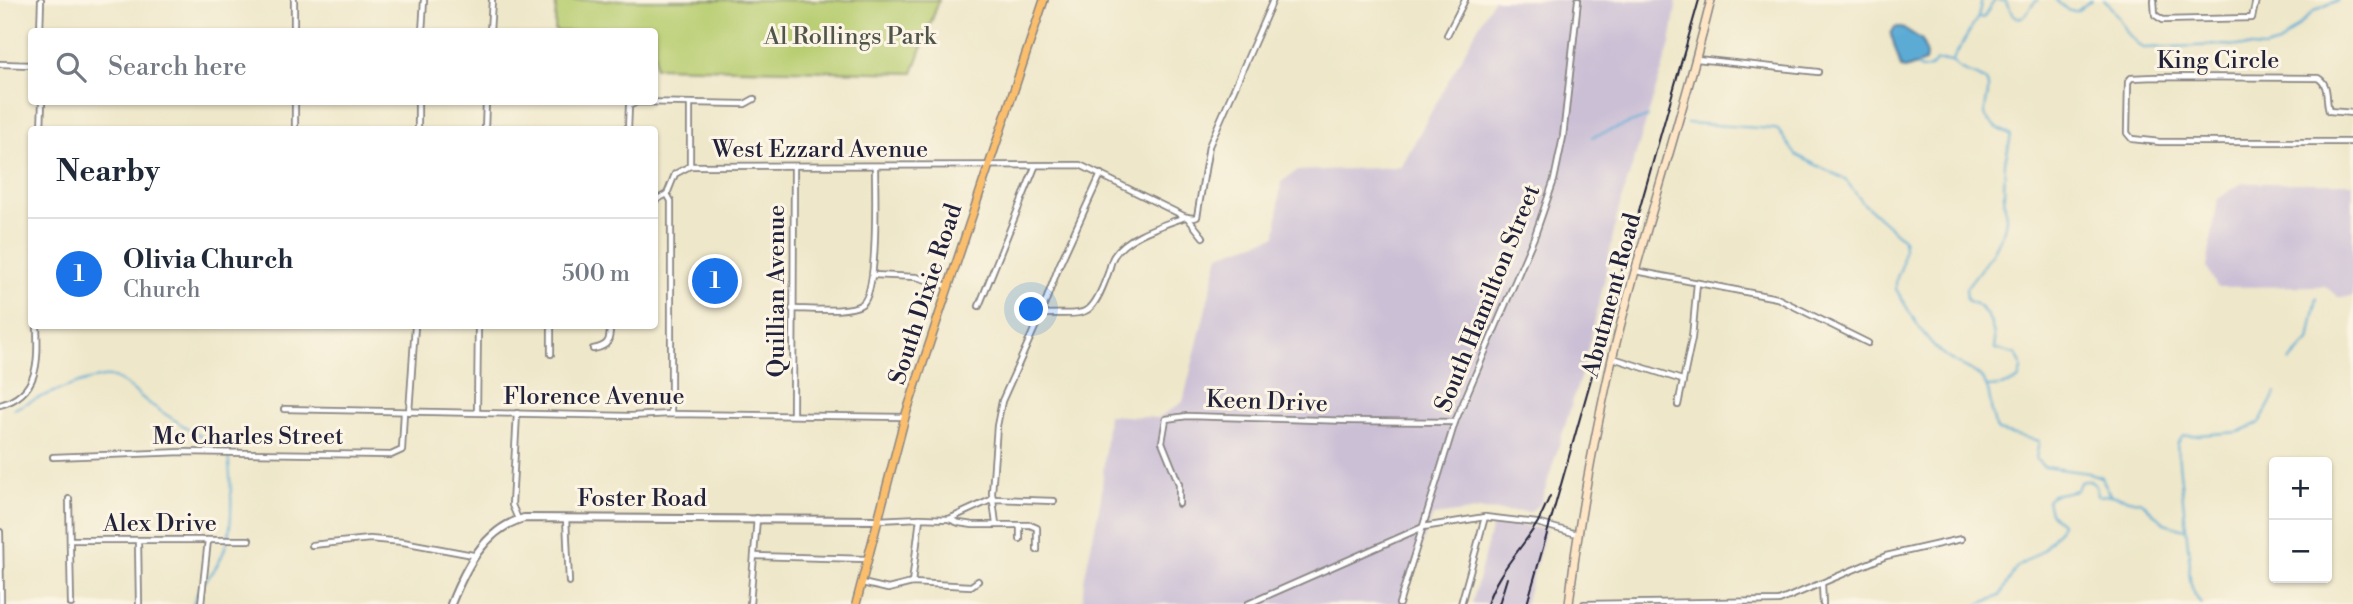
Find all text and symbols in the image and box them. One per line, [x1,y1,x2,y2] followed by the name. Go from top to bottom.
[763,22,938,52] park label: Al Rollings Park
[28,28,658,105] search box
[2157,46,2279,76] street label: King Circle
[52,48,90,86] icon: search
[108,51,247,83] text: Search here
[711,135,928,165] street label: West Ezzard Avenue
[56,153,160,191] text: Nearby
[1429,180,1547,416] street label: South Hamilton Street
[883,200,969,388] street label: South Dixie Road
[762,205,792,378] street label: Quillian Avenue
[1575,210,1648,381] street label: Abutment Road
[123,244,293,276] text: Olivia Church
[692,255,738,307] pin: 1
[73,260,85,288] text: 1
[562,260,630,288] text: 500 m
[123,276,200,304] text: Church
[1014,292,1048,326] your location
[503,382,685,412] street label: Florence Avenue
[1205,385,1328,419] street label: Keen Drive
[152,422,344,452] street label: Mc Charles Street
[2269,457,2332,583] map controls
[2269,457,2332,520] button: +
[577,484,707,514] street label: Foster Road
[102,509,217,539] street label: Alex Drive
[2269,520,2332,583] button: −

